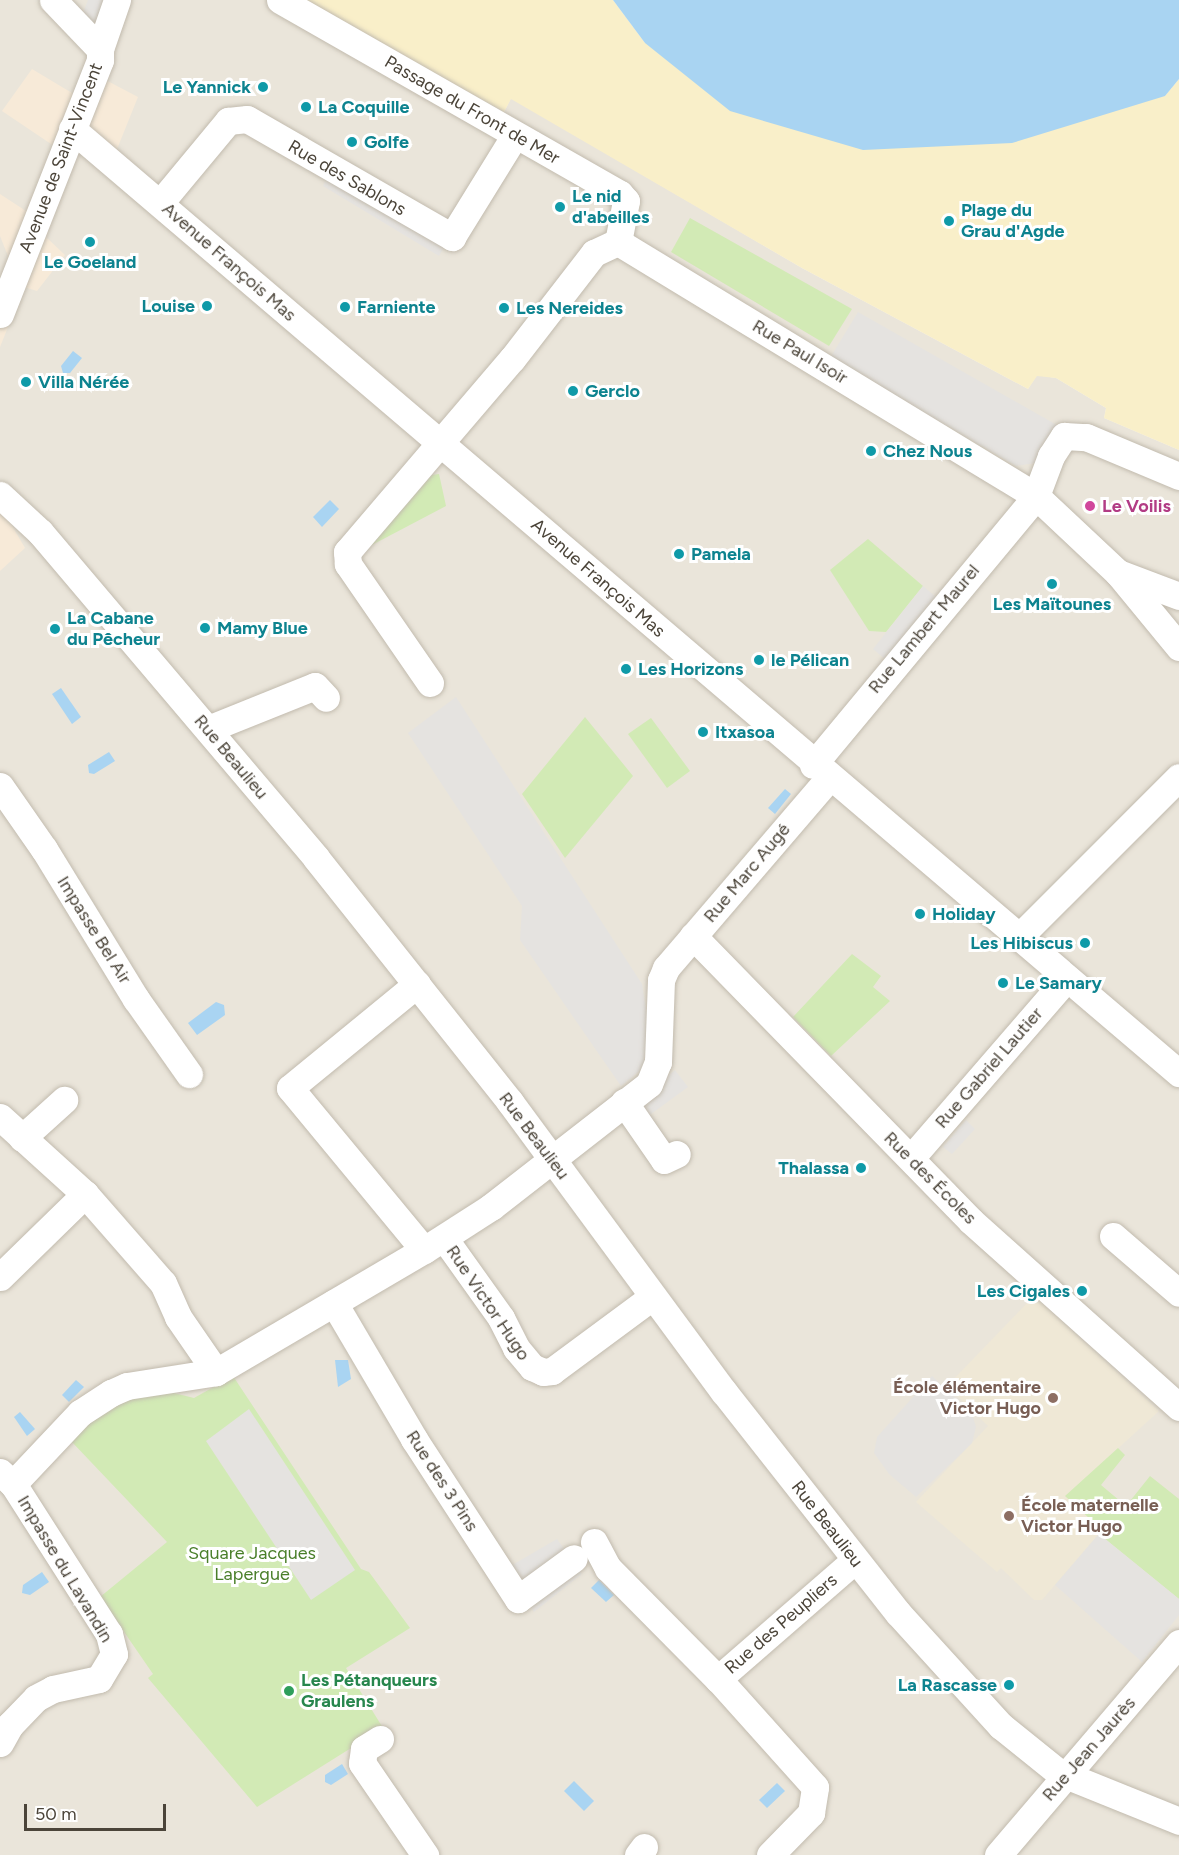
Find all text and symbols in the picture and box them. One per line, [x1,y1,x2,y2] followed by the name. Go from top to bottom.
[381,51,563,169] street label: Passage du Front de Mer
[15,60,107,256] street label: Avenue de Saint-Vincent
[163,76,251,98] place label: Le Yannick
[256,80,270,94] marker: Le Yannick
[318,96,409,118] place label: La Coquille
[299,100,313,114] marker: La Coquille
[364,131,409,153] place label: Golfe
[345,135,359,149] marker: Golfe
[284,136,410,220] street label: Rue des Sablons
[572,186,649,228] place label: Le nid d'abeilles
[158,198,300,326] street label: Avenue François Mas
[553,200,567,214] marker: Le nid d'abeilles
[961,200,1065,242] place label: Plage du Grau d'Agde
[942,214,956,228] marker: Plage du Grau d'Agde
[83,235,97,249] marker: Le Goeland
[44,251,136,273] place label: Le Goeland
[142,295,195,317] place label: Louise
[357,296,435,318] place label: Farniente
[516,297,623,319] place label: Les Nereides
[200,299,214,313] marker: Louise
[338,300,352,314] marker: Farniente
[497,301,511,315] marker: Les Nereides
[748,315,852,389] street label: Rue Paul Isoir
[38,371,129,393] place label: Villa Nérée
[19,375,33,389] marker: Villa Nérée
[585,380,640,402] place label: Gerclo
[566,384,580,398] marker: Gerclo
[883,440,972,462] place label: Chez Nous
[864,444,878,458] marker: Chez Nous
[1102,495,1171,517] place label: Le Voilis
[1083,499,1097,513] marker: Le Voilis
[527,514,669,642] street label: Avenue François Mas
[691,543,751,565] place label: Pamela
[672,547,686,561] marker: Pamela
[864,560,984,698] street label: Rue Lambert Maurel
[1045,577,1059,591] marker: Les Maïtounes
[993,593,1111,615] place label: Les Maïtounes
[67,608,160,650] place label: La Cabane du Pêcheur
[217,617,308,639] place label: Mamy Blue
[198,621,212,635] marker: Mamy Blue
[48,622,62,636] marker: La Cabane du Pêcheur
[771,649,849,671] place label: le Pélican
[752,653,766,667] marker: le Pélican
[638,658,743,680] place label: Les Horizons
[619,662,633,676] marker: Les Horizons
[189,710,273,804] street label: Rue Beaulieu
[715,721,775,743] place label: Itxasoa
[696,725,710,739] marker: Itxasoa
[699,819,795,927] street label: Rue Marc Augé
[52,872,136,988] street label: Impasse Bel Air
[932,903,996,925] place label: Holiday
[913,907,927,921] marker: Holiday
[970,932,1073,954] place label: Les Hibiscus
[1078,936,1092,950] marker: Les Hibiscus
[1015,972,1102,994] place label: Le Samary
[996,976,1010,990] marker: Le Samary
[931,1003,1047,1133] street label: Rue Gabriel Lautier
[494,1088,574,1184] street label: Rue Beaulieu
[879,1127,981,1229] street label: Rue des Écoles
[778,1157,849,1179] place label: Thalassa
[854,1161,868,1175] marker: Thalassa
[442,1241,534,1365] street label: Rue Victor Hugo
[977,1280,1070,1302] place label: Les Cigales
[1075,1284,1089,1298] marker: Les Cigales
[893,1377,1041,1420] place label: École élémentaire Victor Hugo
[1046,1391,1060,1405] marker: École élémentaire Victor Hugo
[401,1426,483,1536] street label: Rue des 3 Pins
[787,1477,867,1571] street label: Rue Beaulieu
[13,1492,117,1646] street label: Impasse du Lavandin
[1021,1495,1159,1538] place label: École maternelle Victor Hugo
[1002,1509,1016,1523] marker: École maternelle Victor Hugo
[188,1543,316,1586] park label: Square Jacques Lapergue
[720,1569,842,1679] street label: Rue des Peupliers
[301,1670,437,1712] place label: Les Pétanqueurs Graulens
[898,1674,997,1696] place label: La Rascasse
[1002,1678,1016,1692] marker: La Rascasse
[282,1684,296,1698] marker: Les Pétanqueurs Graulens
[1038,1692,1140,1806] street label: Rue Jean Jaurès
[27,1792,170,1830] scale bar
[35,1803,77,1825] text: 50 m

